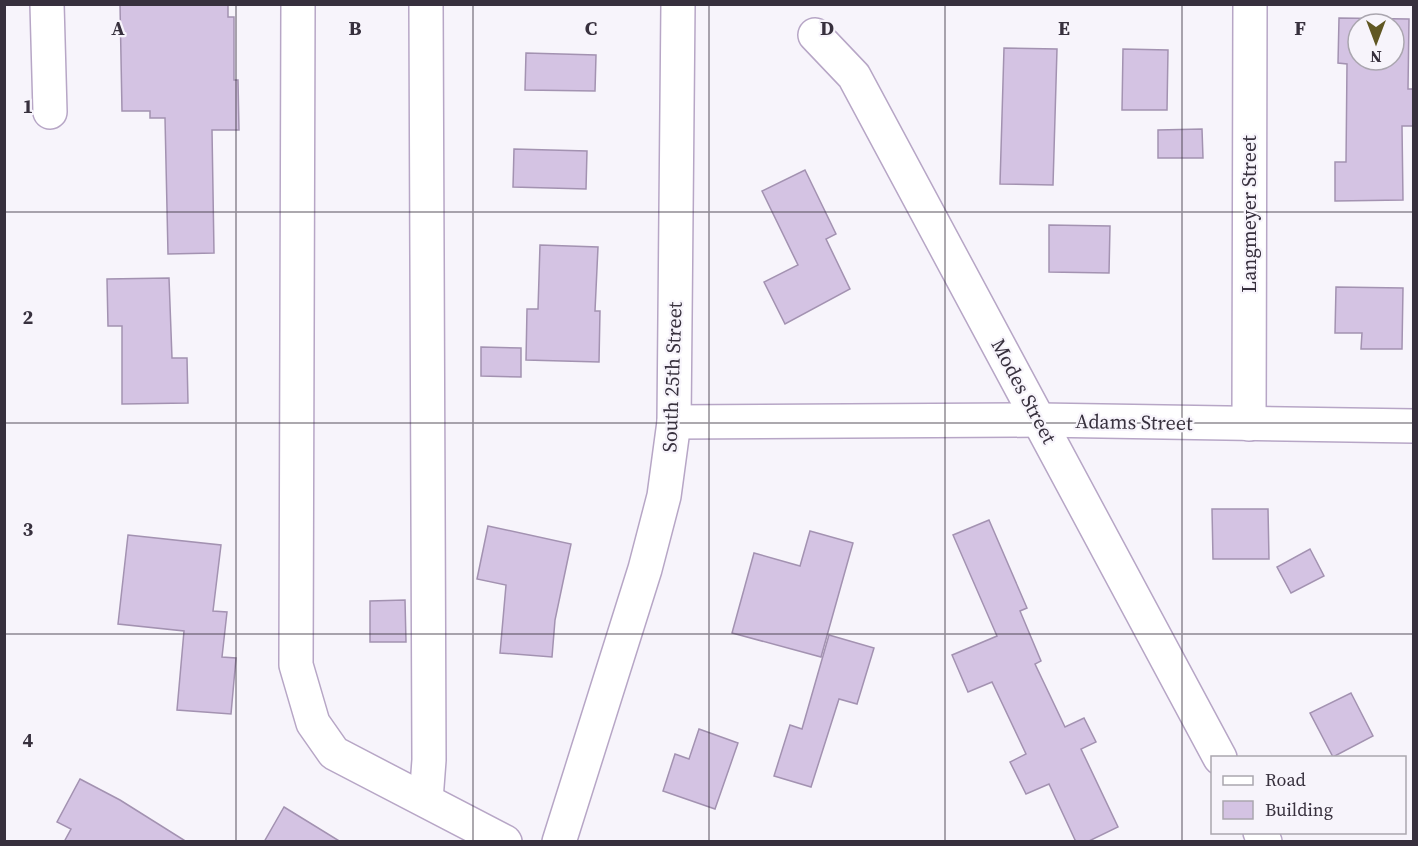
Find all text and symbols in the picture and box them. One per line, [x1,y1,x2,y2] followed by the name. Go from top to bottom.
[1346,12,1406,72] north arrow
[111,14,125,42] text: A
[348,14,362,42] text: B
[585,14,597,42] text: C
[820,14,834,42] text: D
[1058,14,1070,42] text: E
[1294,14,1306,42] text: F
[1370,46,1382,68] text: N
[23,92,33,120] text: 1
[1235,135,1263,293] street label: Langmeyer Street
[655,301,689,453] street label: South 25th Street
[23,303,34,331] text: 2
[985,334,1064,449] street label: Modes Street
[1075,407,1193,437] street label: Adams Street
[23,515,34,543] text: 3
[23,726,34,754] text: 4
[1211,756,1406,834] legend
[1265,767,1306,792] text: Road
[1265,797,1333,822] text: Building

